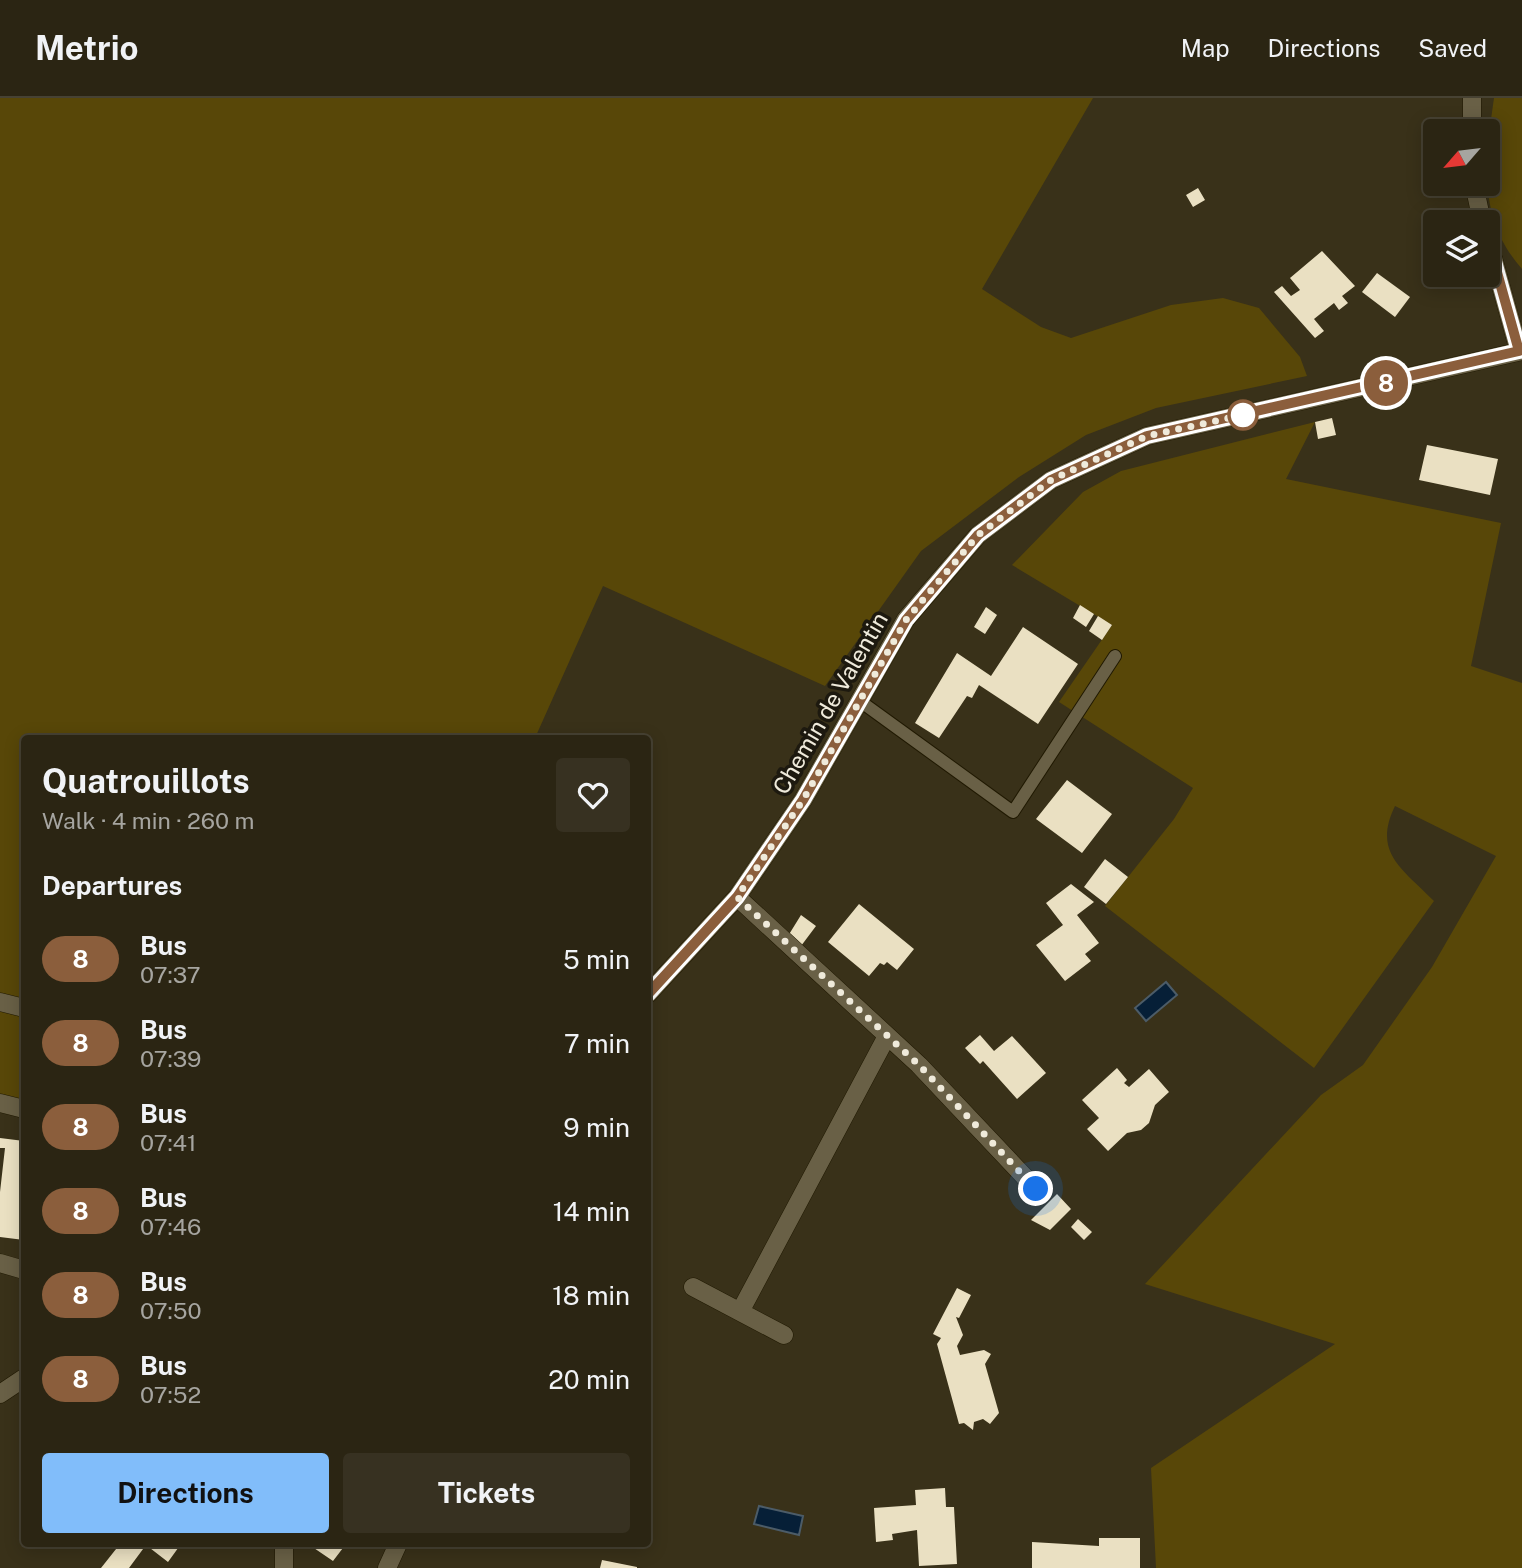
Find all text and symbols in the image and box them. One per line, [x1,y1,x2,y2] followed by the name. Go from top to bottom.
[35,29,138,67] text: Metrio
[1181,34,1230,62] text: Map
[1268,34,1380,62] text: Directions
[1418,34,1487,62] text: Saved
[1423,119,1500,196] north arrow
[1423,119,1500,287] map controls
[1423,210,1500,287] button: layers
[1363,360,1409,406] line badge: 8
[1378,369,1394,397] text: 8
[1228,400,1258,430] unlabelled marker
[767,607,893,799] street label: Chemin de Valentin
[556,758,630,832] button: heart
[42,762,250,800] text: Quatrouillots
[42,807,255,834] text: Walk · 4 min · 260 m
[42,870,182,901] text: Departures
[140,930,187,961] text: Bus
[563,944,630,975] text: 5 min
[72,945,89,973] text: 8
[140,961,201,988] text: 07:37
[140,1014,187,1045] text: Bus
[564,1028,630,1059] text: 7 min
[72,1029,89,1057] text: 8
[140,1045,201,1072] text: 07:39
[140,1098,187,1129] text: Bus
[563,1112,630,1143] text: 9 min
[72,1113,89,1141] text: 8
[140,1129,196,1156] text: 07:41
[1018,1171,1053,1206] your location
[140,1182,187,1213] text: Bus
[553,1196,630,1227] text: 14 min
[72,1197,89,1225] text: 8
[140,1213,201,1240] text: 07:46
[140,1266,187,1297] text: Bus
[552,1280,630,1311] text: 18 min
[72,1281,89,1309] text: 8
[140,1297,201,1324] text: 07:50
[140,1350,187,1381] text: Bus
[548,1364,630,1395] text: 20 min
[72,1365,89,1393] text: 8
[140,1381,201,1408] text: 07:52
[42,1453,329,1533] button: Directions
[343,1453,630,1533] button: Tickets

